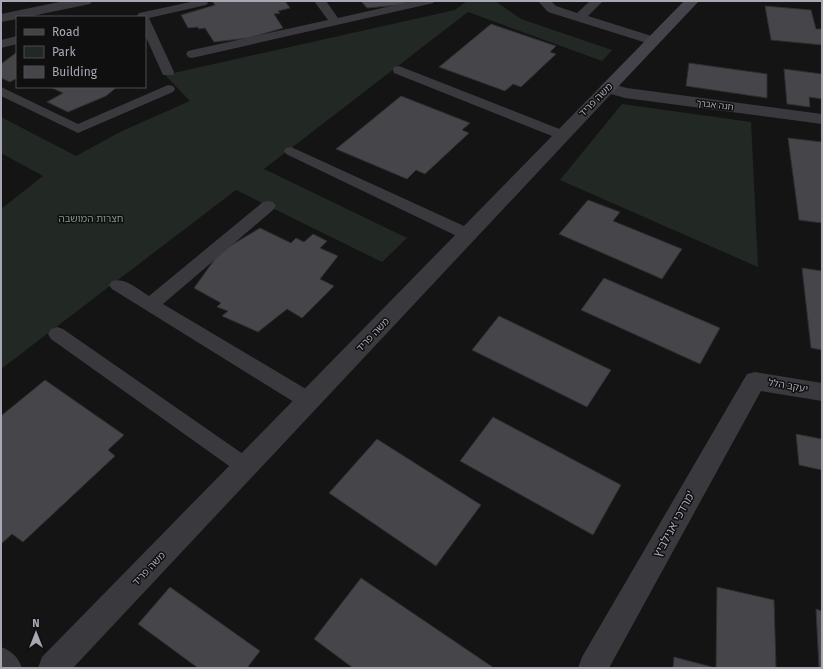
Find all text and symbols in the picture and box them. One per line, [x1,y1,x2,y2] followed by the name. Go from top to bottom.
[16,16,146,88] legend
[52,25,80,39] text: Road
[52,45,76,59] text: Park
[52,65,98,79] text: Building
[577,80,616,119] street label: משה פריד
[696,98,734,112] street label: חנה אברך
[59,213,123,225] park label: חצרות המושבה
[354,315,392,354] street label: משה פריד
[767,377,809,395] street label: יעקב הלל
[650,488,698,560] street label: מרדכי אנילביץ'
[130,549,168,588] street label: משה פריד
[16,613,56,653] north arrow
[32,617,40,630] text: N

